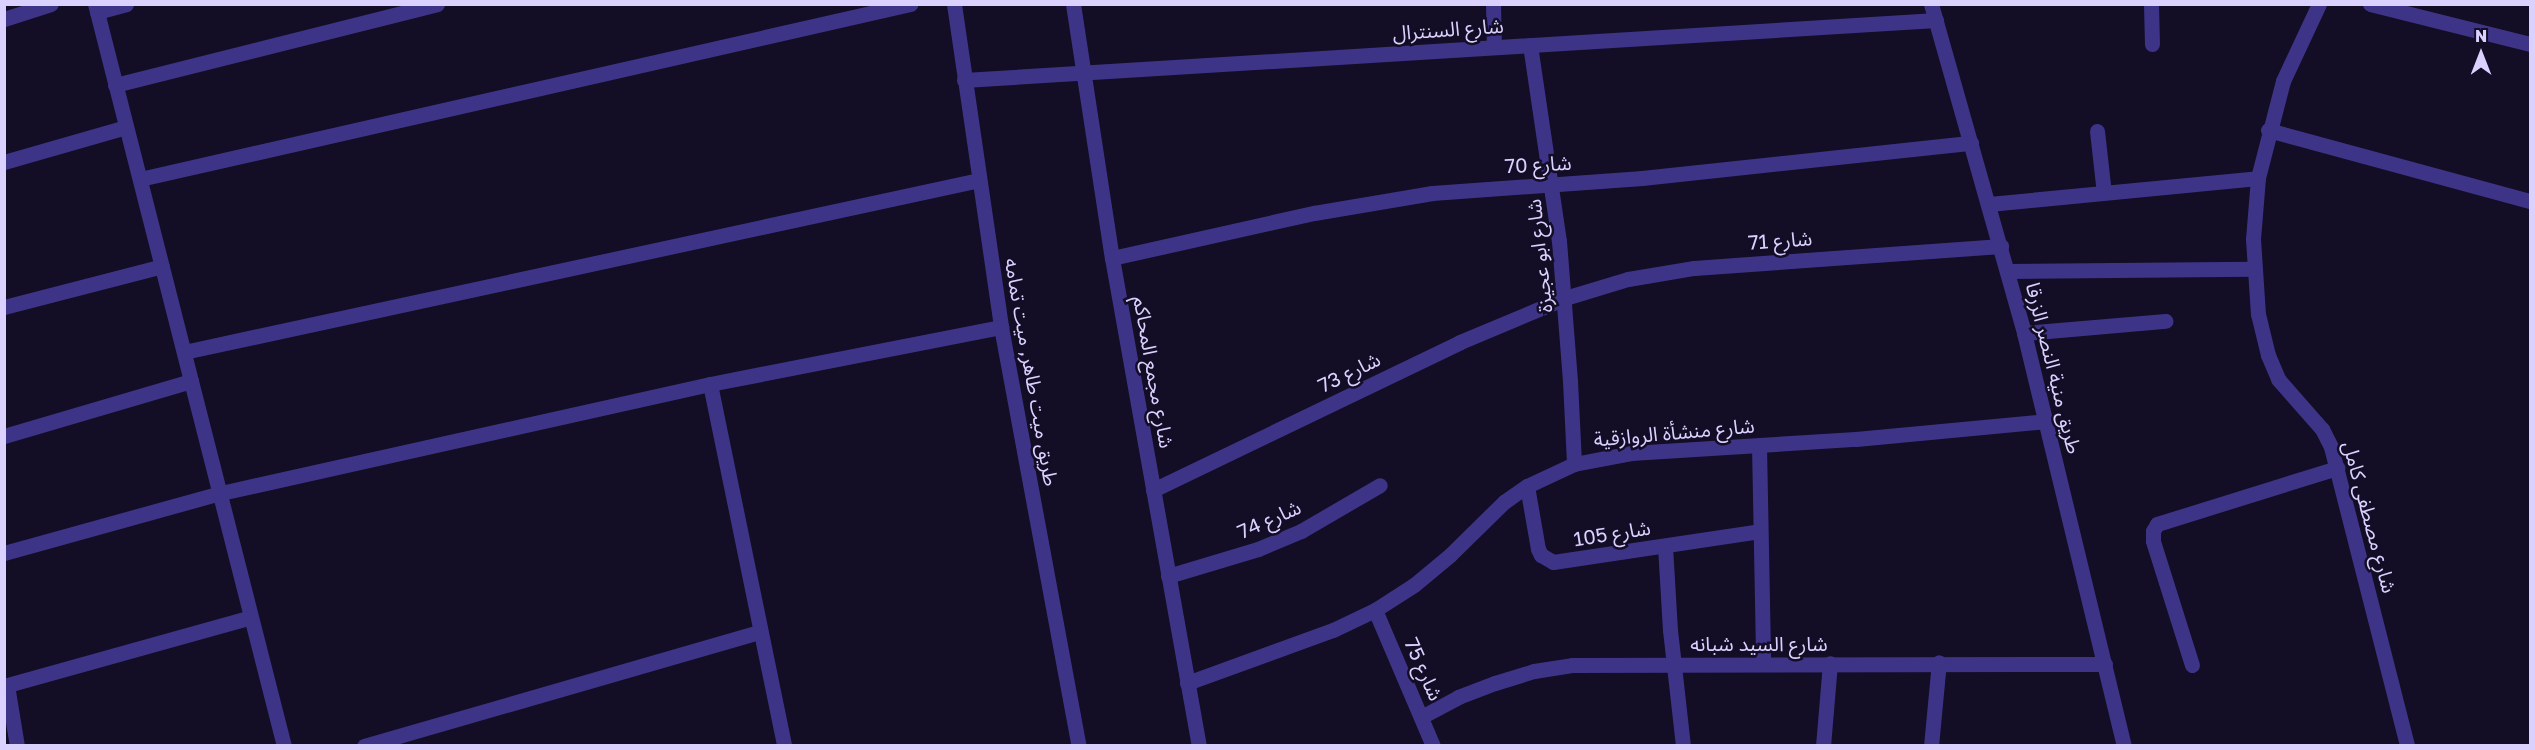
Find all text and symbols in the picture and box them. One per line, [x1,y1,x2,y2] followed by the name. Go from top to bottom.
[1392,13,1504,45] street label: شارع السنترال
[2451,24,2511,84] north arrow
[2475,26,2487,46] text: N
[1504,150,1572,178] street label: شارع 70
[1521,198,1557,314] street label: شارع ابو عجيزة
[1747,226,1813,254] street label: شارع 71
[1000,256,1064,488] street label: طريق ميت طاهر, ميت تمامه
[2021,280,2087,456] street label: طريق منية النصر الزرقا
[1129,294,1179,450] street label: شارع مجمع المحاكم
[1314,347,1384,397] street label: شارع 73
[1592,413,1756,451] street label: شارع منشأة الروازقية
[2338,438,2402,596] street label: شارع مصطفى كامل
[1234,494,1304,544] street label: شارع 74
[1572,515,1652,551] street label: شارع 105
[1690,631,1828,655] street label: شارع السيد شبانه
[1400,634,1448,704] street label: شارع 75

